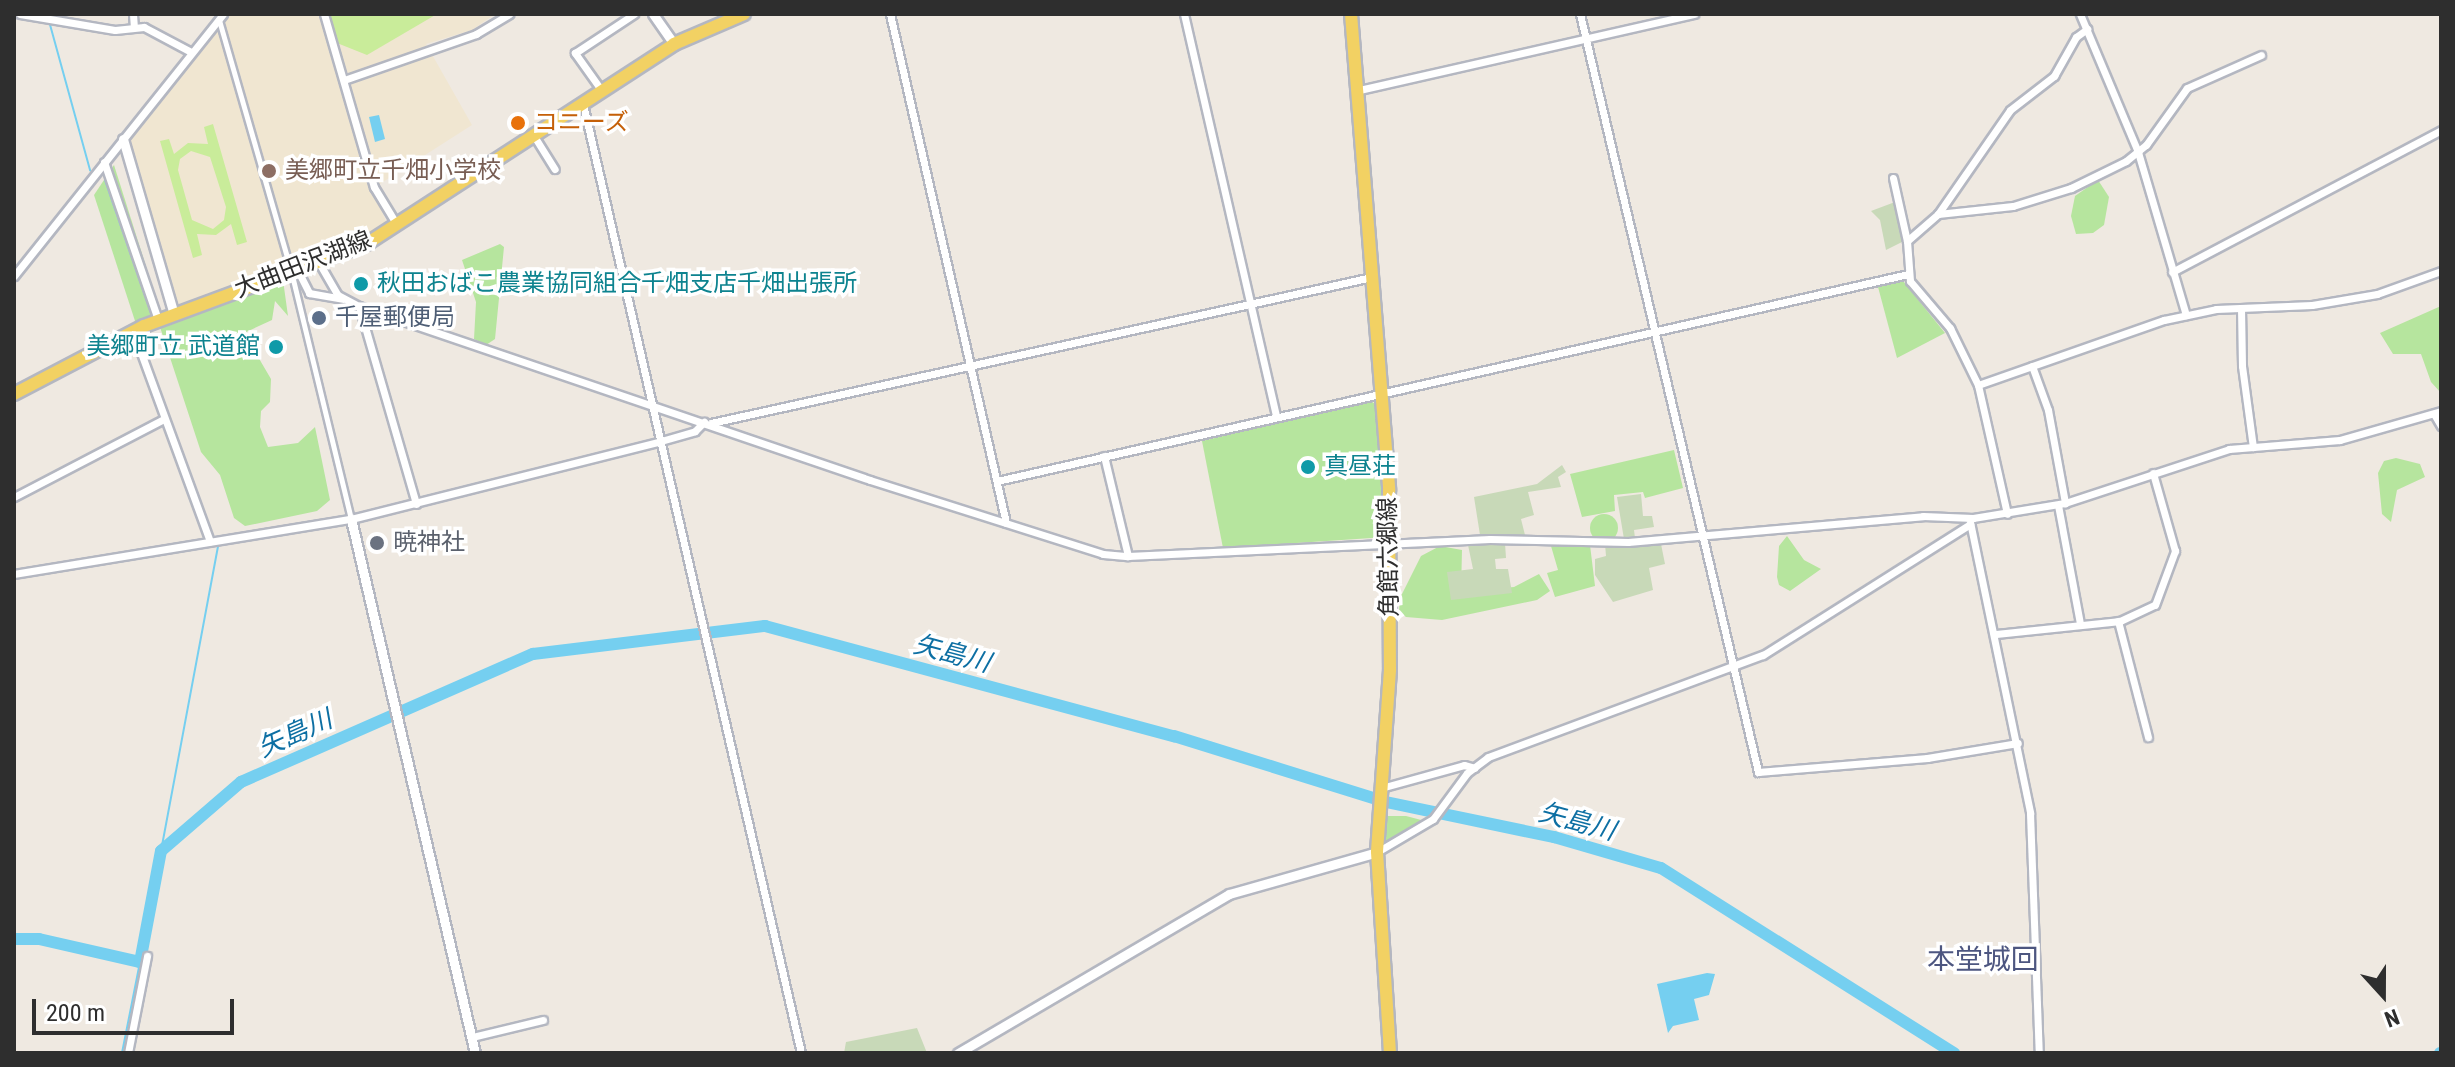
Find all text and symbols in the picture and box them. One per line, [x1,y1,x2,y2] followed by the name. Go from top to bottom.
[534,109,630,137] place label: コニーズ
[509,114,527,132] marker: コニーズ
[285,157,501,185] place label: 美郷町立千畑小学校
[260,162,278,180] marker: 美郷町立千畑小学校
[231,226,375,304] street label: 大曲田沢湖線
[377,270,857,298] place label: 秋田おばこ農業協同組合千畑支店千畑出張所
[352,275,370,293] marker: 秋田おばこ農業協同組合千畑支店千畑出張所
[335,304,455,332] place label: 千屋郵便局
[310,309,328,327] marker: 千屋郵便局
[86,333,260,361] place label: 美郷町立 武道館
[267,338,285,356] marker: 美郷町立 武道館
[1324,453,1396,481] place label: 真昼荘
[1299,458,1317,476] marker: 真昼荘
[1374,497,1404,617] street label: 角館六郷線
[393,529,465,557] place label: 暁神社
[368,534,386,552] marker: 暁神社
[910,629,994,679] water label: 矢島川
[253,704,337,764] water label: 矢島川
[1535,797,1619,847] water label: 矢島川
[1927,943,2039,977] district label: 本堂城回
[2343,955,2423,1035] north arrow
[36,983,238,1033] scale bar
[46,999,105,1027] text: 200 m
[2381,1004,2403,1032] text: N

